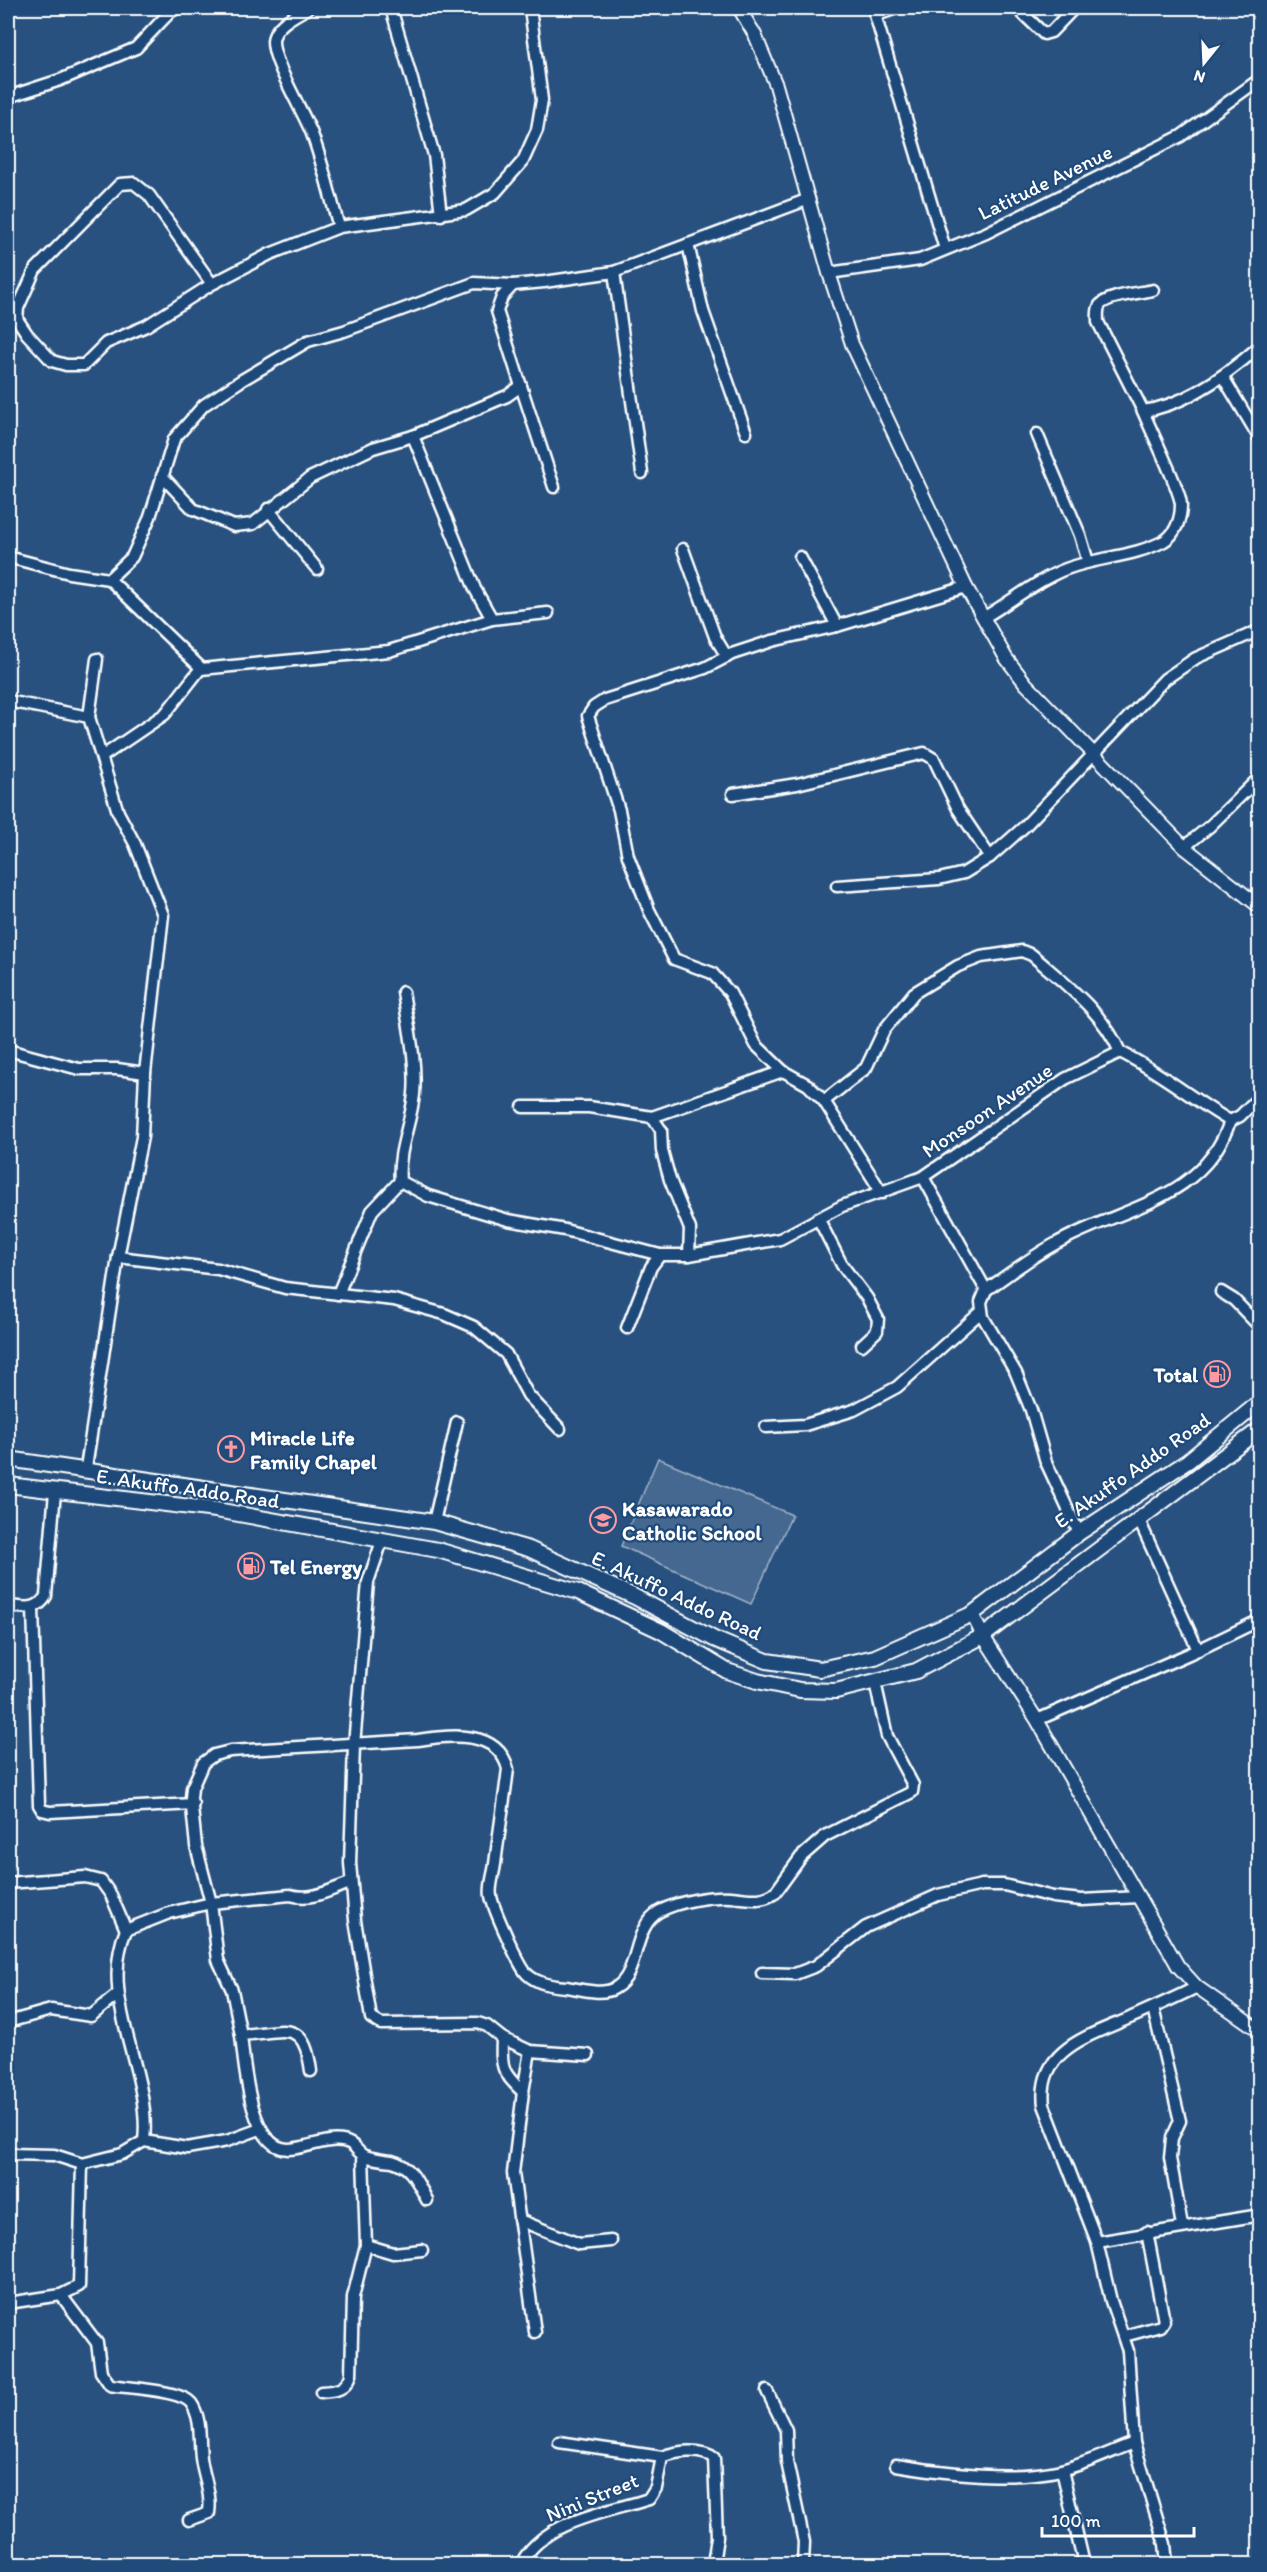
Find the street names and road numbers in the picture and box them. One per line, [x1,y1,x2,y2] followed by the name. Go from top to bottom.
[974,139,1116,225] street label: Latitude Avenue
[917,1057,1057,1163] street label: Monsoon Avenue
[1049,1407,1215,1533] street label: E. Akuffo Addo Road
[95,1463,282,1513] street label: E. Akuffo Addo Road
[588,1545,766,1646] street label: E. Akuffo Addo Road
[542,2467,642,2527] street label: Nini Street

